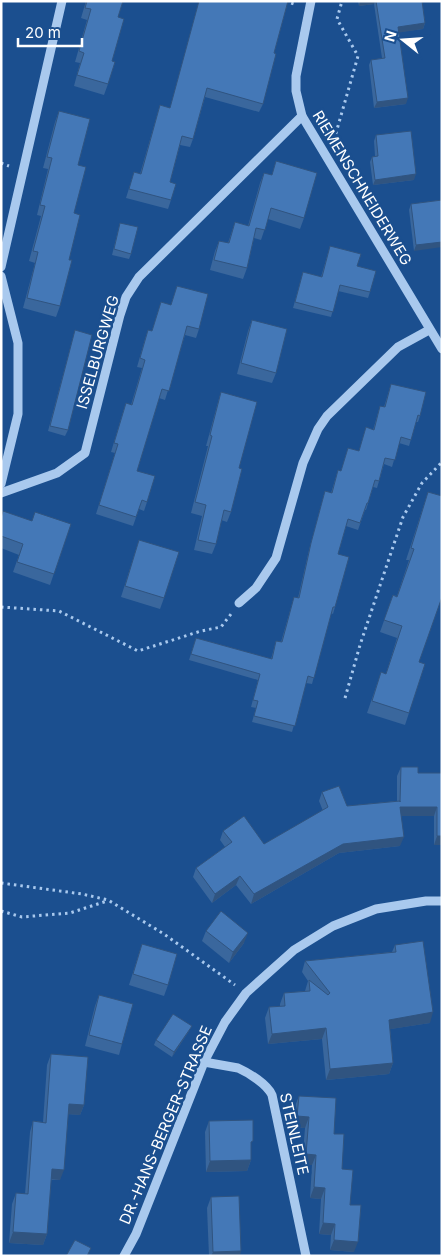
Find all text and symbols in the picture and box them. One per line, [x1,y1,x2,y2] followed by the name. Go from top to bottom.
[18,15,81,47] scale bar
[378,15,428,65] north arrow
[25,23,61,42] text: 20 m
[380,28,400,44] text: N
[309,107,416,269] street label: RIEMENSCHNEIDERWEG
[72,293,123,411] street label: ISSELBURGWEG
[115,1023,216,1227] street label: DR.-HANS-BERGER-STRASSE
[276,1091,313,1177] street label: STEINLEITE

